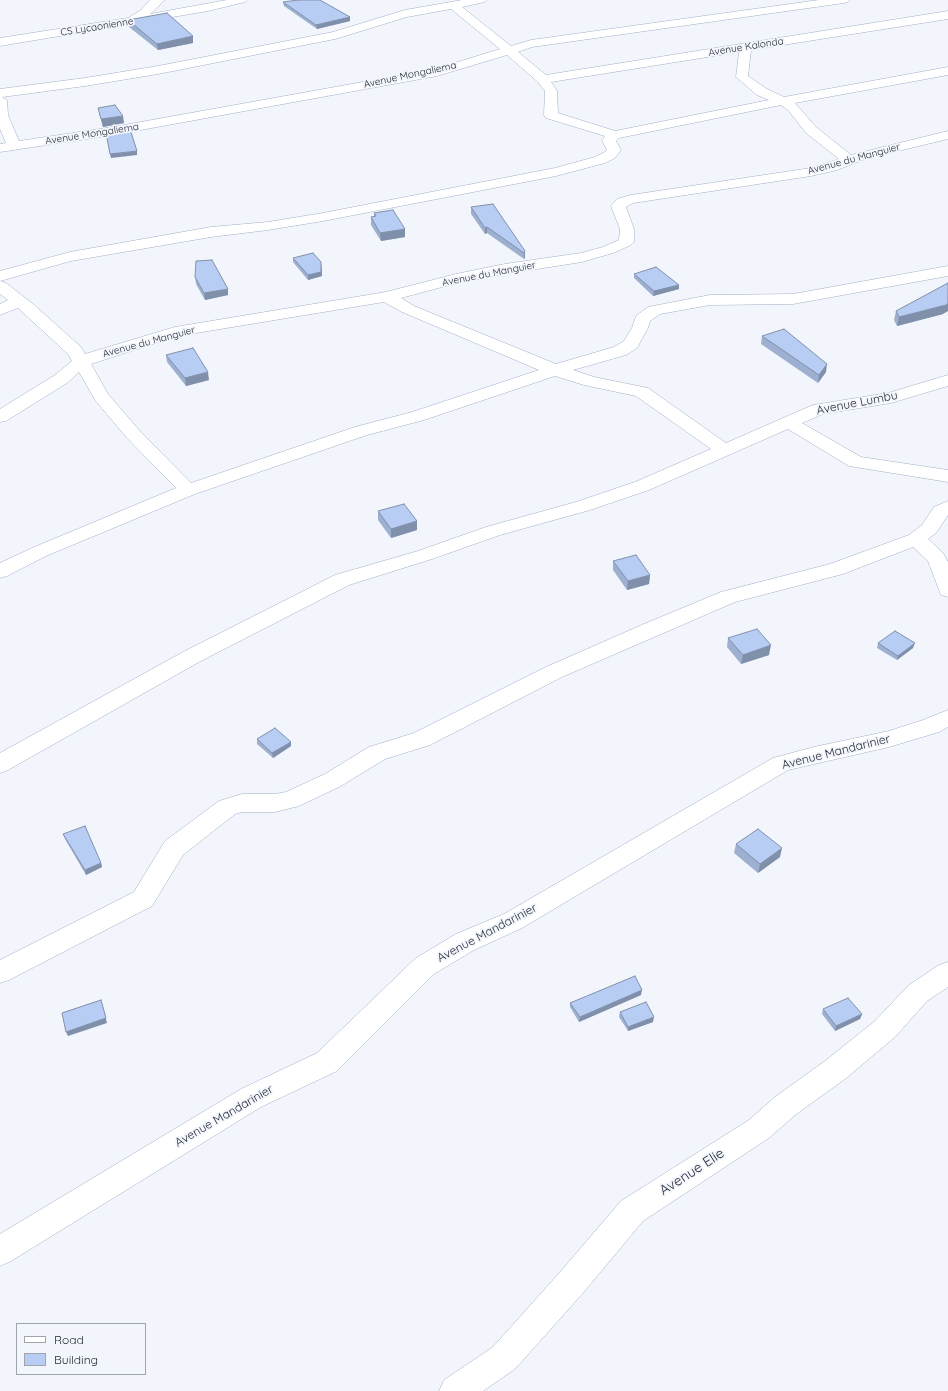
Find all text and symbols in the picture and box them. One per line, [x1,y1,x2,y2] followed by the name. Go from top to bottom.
[60,15,134,39] street label: CS Lycaonienne
[708,35,784,59] street label: Avenue Kalonda
[363,59,457,91] street label: Avenue Mongaliema
[44,121,140,147] street label: Avenue Mongaliema
[806,141,902,177] street label: Avenue du Manguier
[441,259,537,289] street label: Avenue du Manguier
[101,324,197,360] street label: Avenue du Manguier
[815,388,899,418] street label: Avenue Lumbu
[780,732,892,772] street label: Avenue Mandarinier
[435,901,539,965] street label: Avenue Mandarinier
[172,1082,276,1150] street label: Avenue Mandarinier
[656,1145,728,1199] street label: Avenue Elie
[16,1323,146,1375] legend
[54,1332,84,1347] text: Road
[54,1352,98,1367] text: Building

